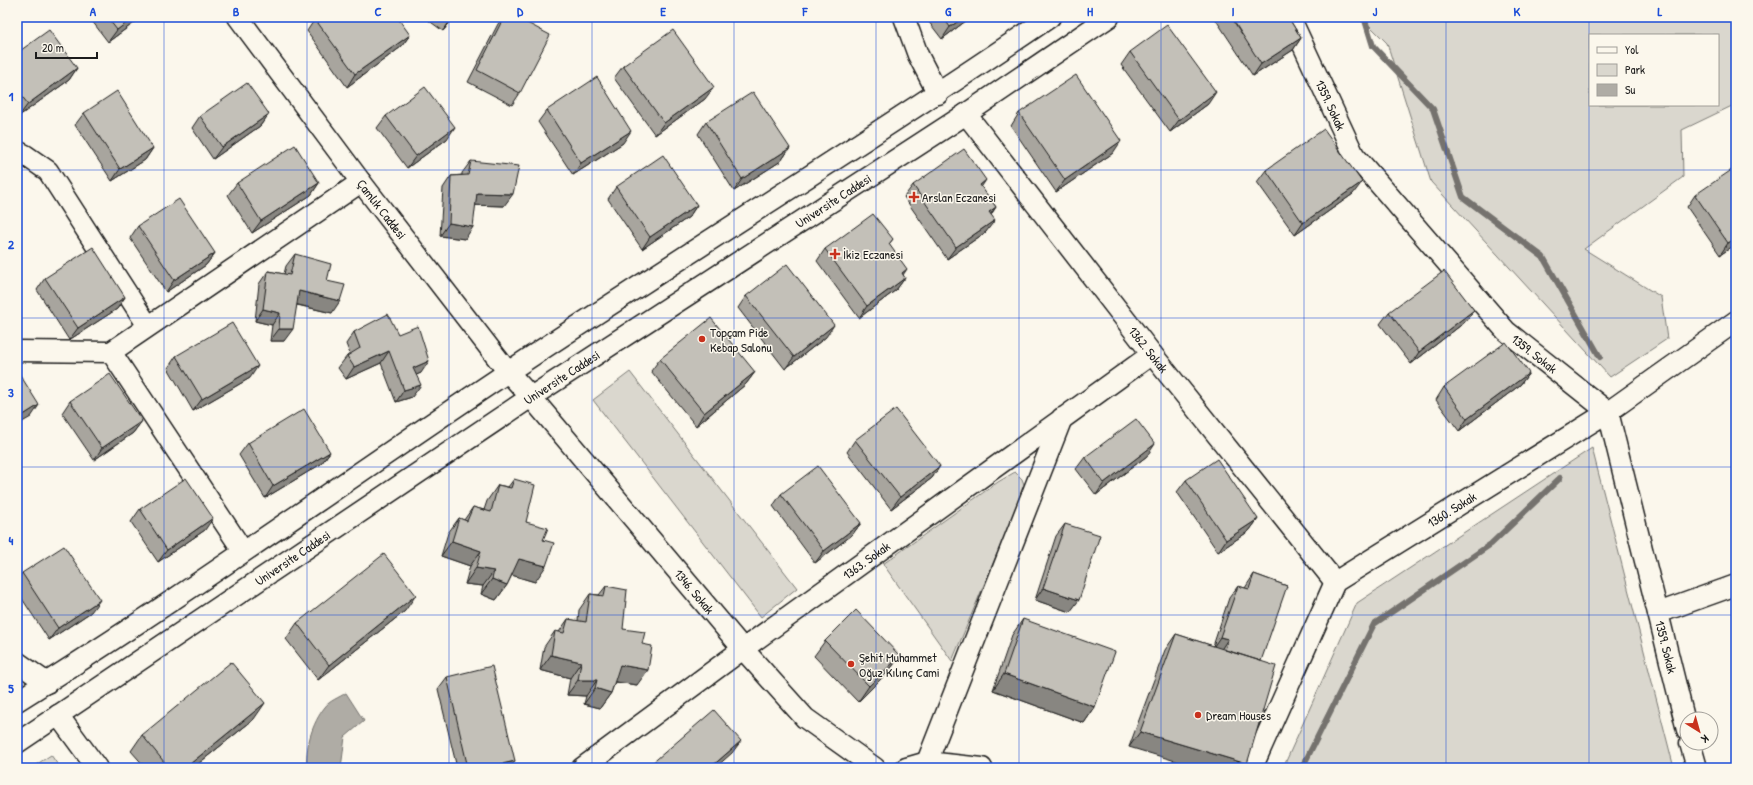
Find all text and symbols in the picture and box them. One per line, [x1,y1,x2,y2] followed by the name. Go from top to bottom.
[90,2,97,20] text: A
[233,2,240,20] text: B
[374,2,382,20] text: C
[517,2,524,20] text: D
[660,2,666,20] text: E
[802,2,809,20] text: F
[945,2,952,20] text: G
[1087,2,1093,20] text: H
[1231,2,1235,20] text: I
[1373,2,1378,20] text: J
[1514,2,1521,20] text: K
[1658,2,1663,20] text: L
[36,34,97,60] scale bar
[1589,34,1719,106] legend
[42,39,64,56] text: 20 m
[1625,41,1639,58] text: Yol
[1625,61,1645,78] text: Park
[1311,77,1351,134] street label: 1359. Sokak
[1625,81,1636,98] text: Su
[9,87,14,105] text: 1
[792,169,875,232] street label: Universite Caddesi
[353,175,411,243] street label: Çamlık Caddesi
[922,188,996,206] place label: Arslan Eczanesi
[909,192,919,202] marker: Arslan Eczanesi
[8,235,15,253] text: 2
[843,245,903,263] place label: İkiz Eczanesi
[830,249,840,259] marker: İkiz Eczanesi
[1125,322,1173,377] street label: 1362. Sokak
[710,323,772,356] place label: Topçam Pide Kebap Salonu
[1508,330,1562,378] street label: 1359. Sokak
[697,334,707,344] marker: Topçam Pide Kebap Salonu
[520,346,603,409] street label: Universite Caddesi
[8,383,14,401] text: 3
[1424,487,1480,531] street label: 1360. Sokak
[251,526,334,590] street label: Universite Caddesi
[9,531,14,549] text: 4
[839,537,894,583] street label: 1363. Sokak
[670,565,719,618] street label: 1346. Sokak
[1651,619,1682,676] street label: 1359. Sokak
[859,648,940,681] place label: Şehit Muhammet Oğuz Kılınç Cami
[846,659,856,669] marker: Şehit Muhammet Oğuz Kılınç Cami
[8,679,14,697] text: 5
[1206,706,1271,724] place label: Dream Houses
[1193,710,1203,720] marker: Dream Houses
[1679,711,1719,751] north arrow
[1698,732,1712,746] text: K

